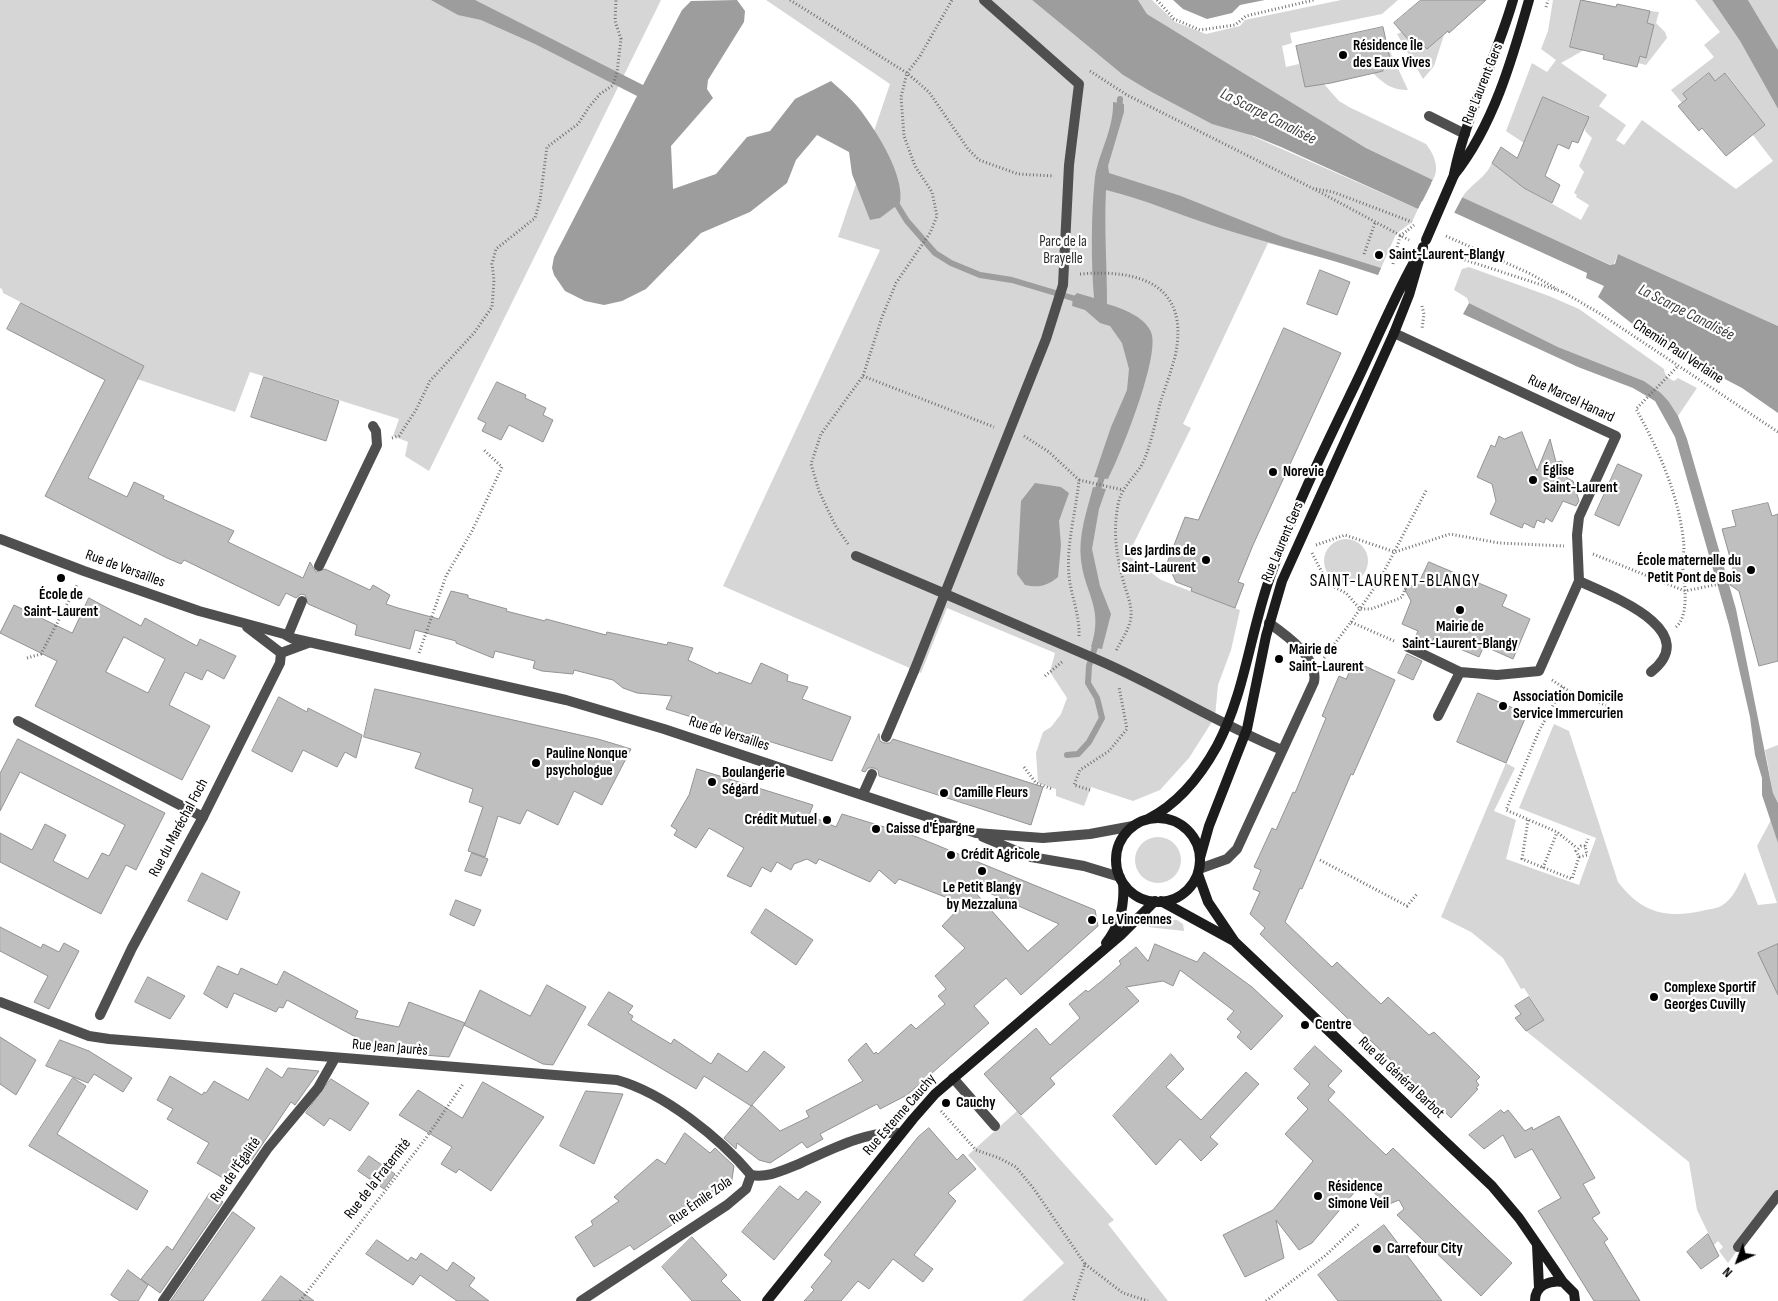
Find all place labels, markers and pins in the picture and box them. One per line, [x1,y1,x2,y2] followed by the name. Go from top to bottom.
[1353,37,1430,72] place label: Résidence Île des Eaux Vives
[1337,49,1349,61] marker: Résidence Île des Eaux Vives
[1389,246,1505,264] place label: Saint-Laurent-Blangy
[1373,249,1385,261] marker: Saint-Laurent-Blangy
[1543,462,1618,497] place label: Église Saint-Laurent
[1283,463,1324,481] place label: Norevie
[1267,466,1279,478] marker: Norevie
[1527,474,1539,486] marker: Église Saint-Laurent
[1121,542,1196,577] place label: Les Jardins de Saint-Laurent
[1637,552,1741,587] place label: École maternelle du Petit Pont de Bois
[1200,554,1212,566] marker: Les Jardins de Saint-Laurent
[1745,564,1757,576] marker: École maternelle du Petit Pont de Bois
[55,572,67,584] marker: École de Saint-Laurent
[24,586,98,621] place label: École de Saint-Laurent
[1454,604,1466,616] marker: Mairie de Saint-Laurent-Blangy
[1402,618,1518,653] place label: Mairie de Saint-Laurent-Blangy
[1289,641,1364,676] place label: Mairie de Saint-Laurent
[1273,653,1285,665] marker: Mairie de Saint-Laurent
[1513,688,1623,723] place label: Association Domicile Service Immercurien
[1497,700,1509,712] marker: Association Domicile Service Immercurien
[546,745,628,780] place label: Pauline Nonque psychologue
[530,757,542,769] marker: Pauline Nonque psychologue
[722,764,785,799] place label: Boulangerie Ségard
[706,776,718,788] marker: Boulangerie Ségard
[954,784,1028,802] place label: Camille Fleurs
[938,787,950,799] marker: Camille Fleurs
[745,811,817,829] place label: Crédit Mutuel
[821,814,833,826] marker: Crédit Mutuel
[886,820,975,838] place label: Caisse d'Épargne
[870,823,882,835] marker: Caisse d'Épargne
[961,846,1040,864] place label: Crédit Agricole
[945,849,957,861] marker: Crédit Agricole
[976,865,988,877] marker: Le Petit Blangy by Mezzaluna
[943,879,1021,914] place label: Le Petit Blangy by Mezzaluna
[1102,911,1172,929] place label: Le Vincennes
[1086,914,1098,926] marker: Le Vincennes
[1664,979,1756,1014] place label: Complexe Sportif Georges Cuvilly
[1648,991,1660,1003] marker: Complexe Sportif Georges Cuvilly
[1315,1016,1352,1034] place label: Centre
[1299,1019,1311,1031] marker: Centre
[956,1094,995,1112] place label: Cauchy
[940,1097,952,1109] marker: Cauchy
[1328,1178,1389,1213] place label: Résidence Simone Veil
[1312,1190,1324,1202] marker: Résidence Simone Veil
[1387,1240,1463,1258] place label: Carrefour City
[1371,1243,1383,1255] marker: Carrefour City

